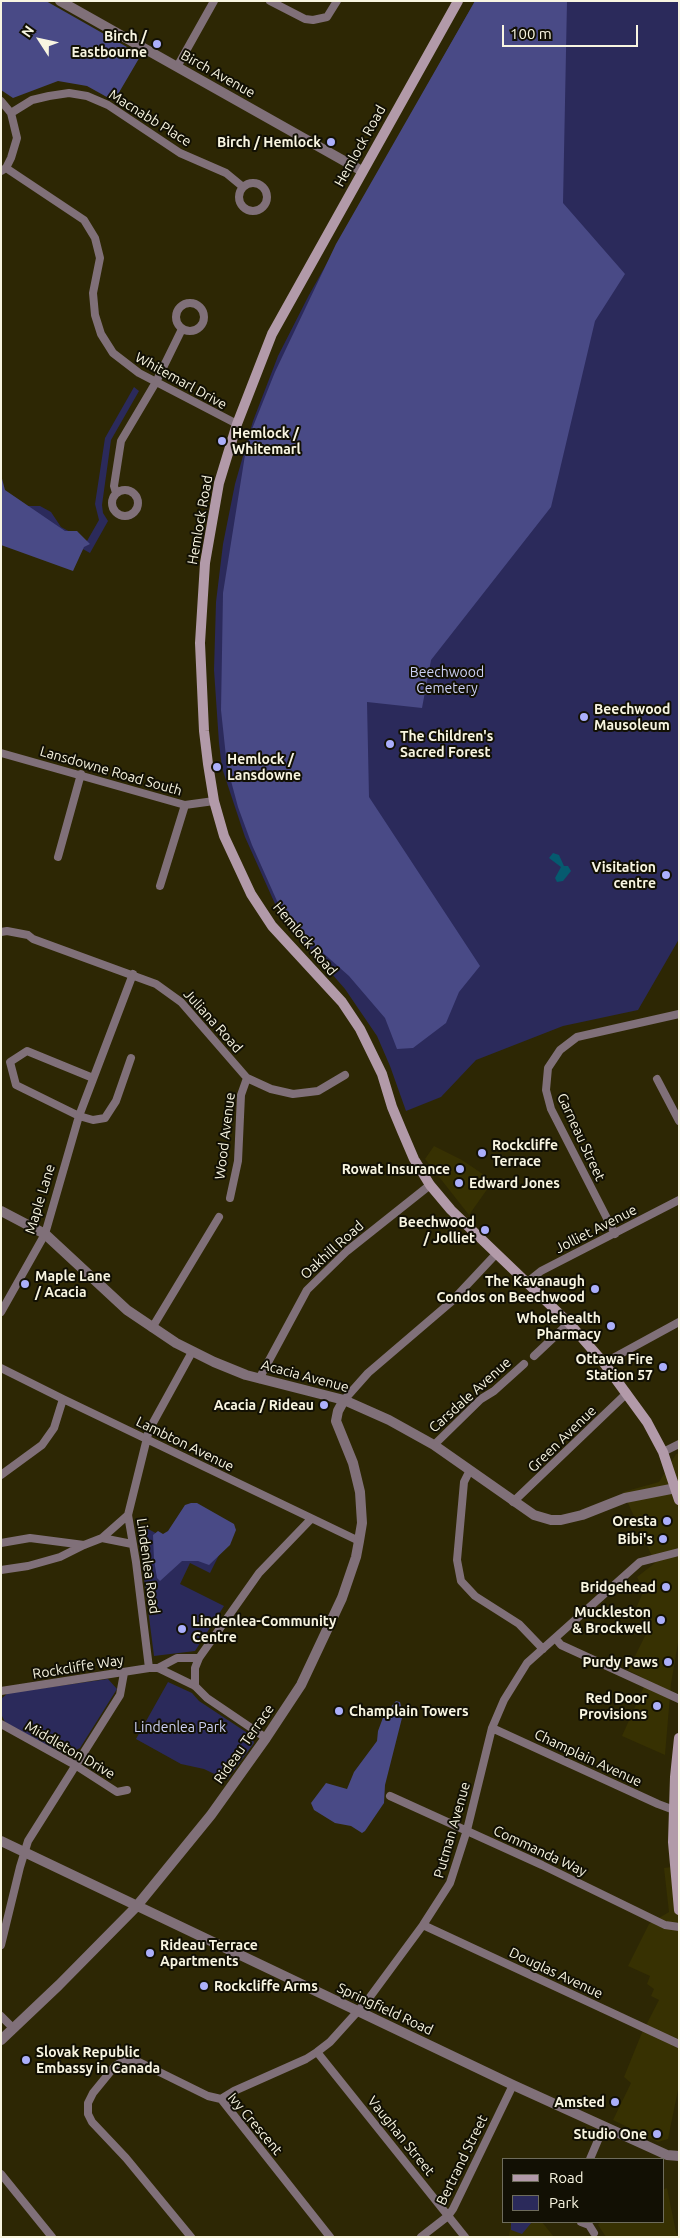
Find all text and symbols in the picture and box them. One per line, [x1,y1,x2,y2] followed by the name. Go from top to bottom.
[15,15,65,65] north arrow
[505,15,641,47] scale bar
[18,23,37,40] text: N
[510,25,552,42] text: 100 m
[72,28,147,60] place label: Birch / Eastbourne
[151,38,163,50] marker: Birch / Eastbourne
[178,47,258,101] street label: Birch Avenue
[106,86,194,150] street label: Macnabb Place
[331,102,389,190] street label: Hemlock Road
[217,134,321,150] place label: Birch / Hemlock
[325,136,337,148] marker: Birch / Hemlock
[132,349,230,413] street label: Whitemarl Drive
[232,425,301,458] place label: Hemlock / Whitemarl
[216,435,228,447] marker: Hemlock / Whitemarl
[184,474,216,566] street label: Hemlock Road
[410,664,484,696] park label: Beechwood Cemetery
[594,701,670,734] place label: Beechwood Mausoleum
[578,711,590,723] marker: Beechwood Mausoleum
[400,728,493,760] place label: The Children's Sacred Forest
[384,738,396,750] marker: The Children's Sacred Forest
[38,743,184,799] street label: Lansdowne Road South
[227,751,301,784] place label: Hemlock / Lansdowne
[211,761,223,773] marker: Hemlock / Lansdowne
[591,859,656,892] place label: Visitation centre
[660,869,672,881] marker: Visitation centre
[269,899,341,979] street label: Hemlock Road
[180,986,246,1056] street label: Juliana Road
[553,1090,609,1184] street label: Garneau Street
[211,1091,239,1181] street label: Wood Avenue
[492,1137,558,1170] place label: Rockcliffe Terrace
[476,1147,488,1159] marker: Rockcliffe Terrace
[342,1161,450,1177] place label: Rowat Insurance
[21,1162,59,1236] street label: Maple Lane
[454,1163,466,1175] marker: Rowat Insurance
[469,1175,560,1191] place label: Edward Jones
[453,1177,465,1189] marker: Edward Jones
[552,1201,640,1257] street label: Jolliet Avenue
[399,1214,475,1246] place label: Beechwood / Jolliet
[297,1217,367,1283] street label: Oakhill Road
[479,1224,491,1236] marker: Beechwood / Jolliet
[35,1268,111,1300] place label: Maple Lane / Acacia
[436,1273,585,1305] place label: The Kavanaugh Condos on Beechwood
[19,1278,31,1290] marker: Maple Lane / Acacia
[589,1283,601,1295] marker: The Kavanaugh Condos on Beechwood
[517,1310,601,1342] place label: Wholehealth Pharmacy
[605,1320,617,1332] marker: Wholehealth Pharmacy
[575,1351,653,1384] place label: Ottawa Fire Station 57
[426,1354,514,1436] street label: Carsdale Avenue
[259,1356,351,1396] street label: Acacia Avenue
[657,1361,669,1373] marker: Ottawa Fire Station 57
[214,1397,314,1413] place label: Acacia / Rideau
[318,1399,330,1411] marker: Acacia / Rideau
[524,1402,600,1476] street label: Green Avenue
[133,1413,237,1475] street label: Lambton Avenue
[612,1513,657,1529] place label: Oresta
[661,1515,673,1527] marker: Oresta
[133,1517,163,1615] street label: Lindenlea Road
[617,1531,653,1547] place label: Bibi's
[657,1533,669,1545] marker: Bibi's
[580,1579,656,1595] place label: Bridgehead
[660,1581,672,1593] marker: Bridgehead
[572,1604,651,1636] place label: Muckleston & Brockwell
[192,1613,336,1645] place label: Lindenlea-Community Centre
[655,1614,667,1626] marker: Muckleston & Brockwell
[176,1623,188,1635] marker: Lindenlea-Community Centre
[31,1652,125,1682] street label: Rockcliffe Way
[582,1654,658,1670] place label: Purdy Paws
[662,1656,674,1668] marker: Purdy Paws
[579,1690,647,1722] place label: Red Door Provisions
[651,1700,663,1712] marker: Red Door Provisions
[210,1701,278,1787] street label: Rideau Terrace
[349,1703,469,1719] place label: Champlain Towers
[333,1705,345,1717] marker: Champlain Towers
[22,1717,118,1783] street label: Middleton Drive
[134,1719,226,1735] park label: Lindenlea Park
[532,1726,644,1790] street label: Champlain Avenue
[430,1780,474,1880] street label: Putman Avenue
[491,1822,589,1880] street label: Commanda Way
[160,1937,258,1970] place label: Rideau Terrace Apartments
[506,1944,606,2002] street label: Douglas Avenue
[144,1947,156,1959] marker: Rideau Terrace Apartments
[214,1978,318,1994] place label: Rockcliffe Arms
[334,1979,436,2039] street label: Springfield Road
[198,1980,210,1992] marker: Rockcliffe Arms
[36,2044,160,2076] place label: Slovak Republic Embassy in Canada
[20,2054,32,2066] marker: Slovak Republic Embassy in Canada
[224,2089,286,2159] street label: Ivy Crescent
[364,2093,438,2179] street label: Vaughan Street
[554,2094,605,2110] place label: Amsted
[609,2096,621,2108] marker: Amsted
[433,2112,491,2208] street label: Bertrand Street
[574,2126,647,2142] place label: Studio One
[651,2128,663,2140] marker: Studio One
[502,2158,665,2223] legend
[549,2169,584,2186] text: Road
[549,2194,579,2211] text: Park

